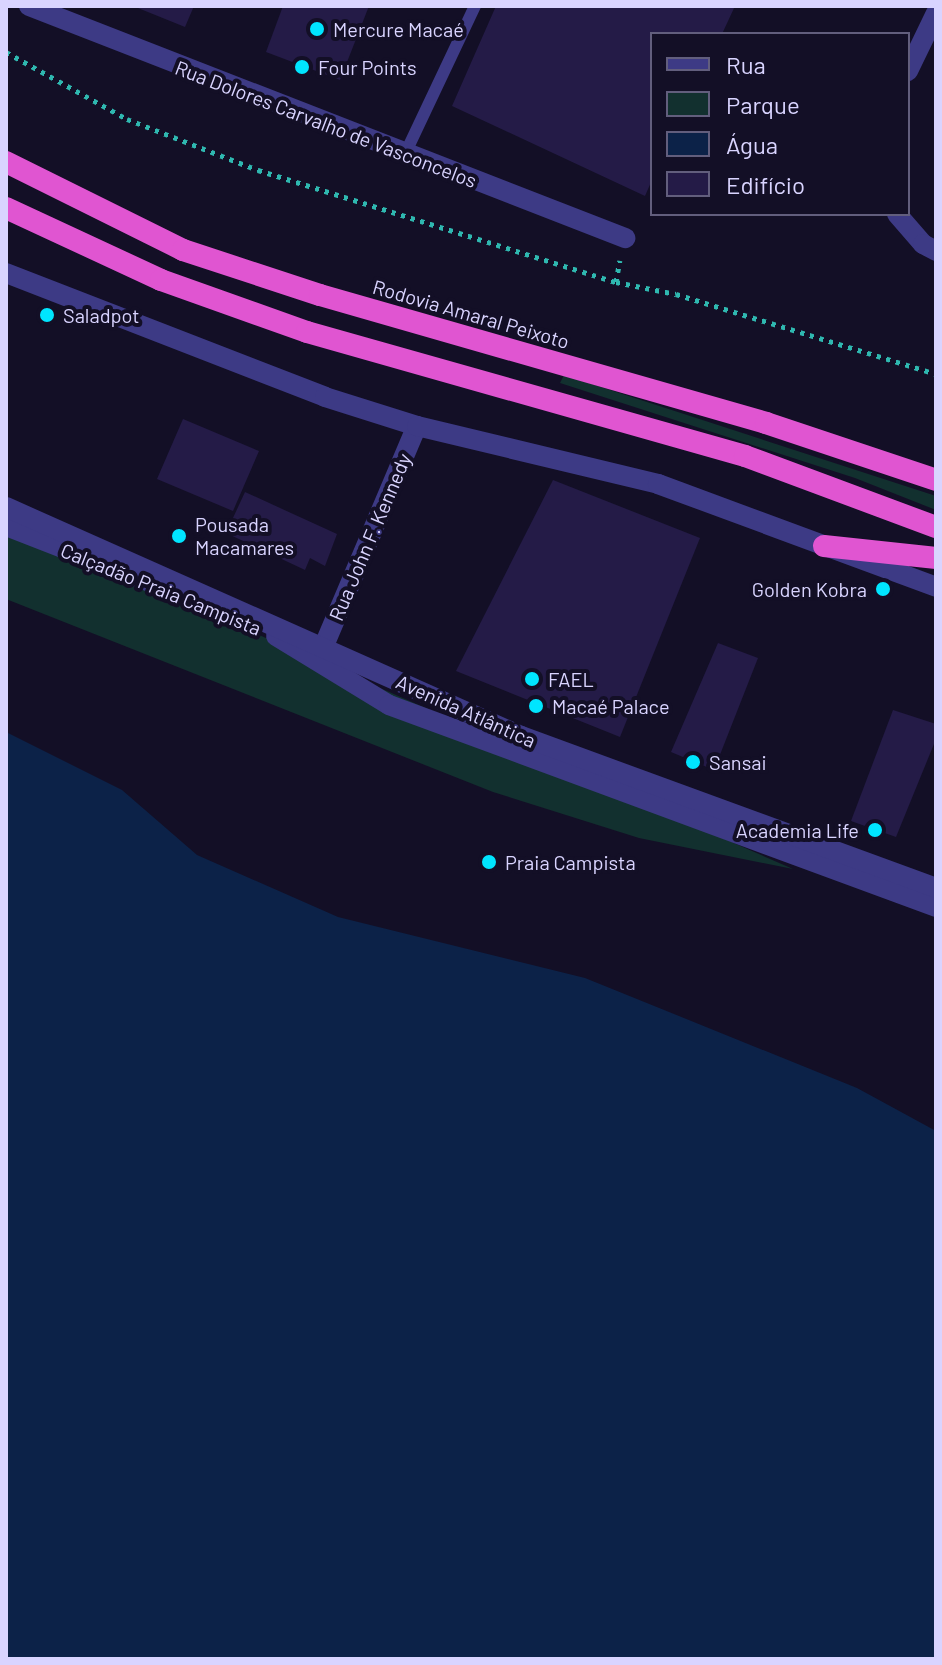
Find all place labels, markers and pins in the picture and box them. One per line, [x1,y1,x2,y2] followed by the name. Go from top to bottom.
[333,17,464,41] place label: Mercure Macaé
[308,20,326,38] marker: Mercure Macaé
[318,55,417,79] place label: Four Points
[293,58,311,76] marker: Four Points
[63,303,140,327] place label: Saladpot
[38,306,56,324] marker: Saladpot
[195,512,294,559] place label: Pousada Macamares
[170,527,188,545] marker: Pousada Macamares
[752,577,867,601] place label: Golden Kobra
[874,580,892,598] marker: Golden Kobra
[548,667,594,691] place label: FAEL
[523,670,541,688] marker: FAEL
[552,694,670,718] place label: Macaé Palace
[527,697,545,715] marker: Macaé Palace
[709,750,767,774] place label: Sansai
[684,753,702,771] marker: Sansai
[736,818,859,842] place label: Academia Life
[866,821,884,839] marker: Academia Life
[505,850,636,874] place label: Praia Campista
[480,853,498,871] marker: Praia Campista

